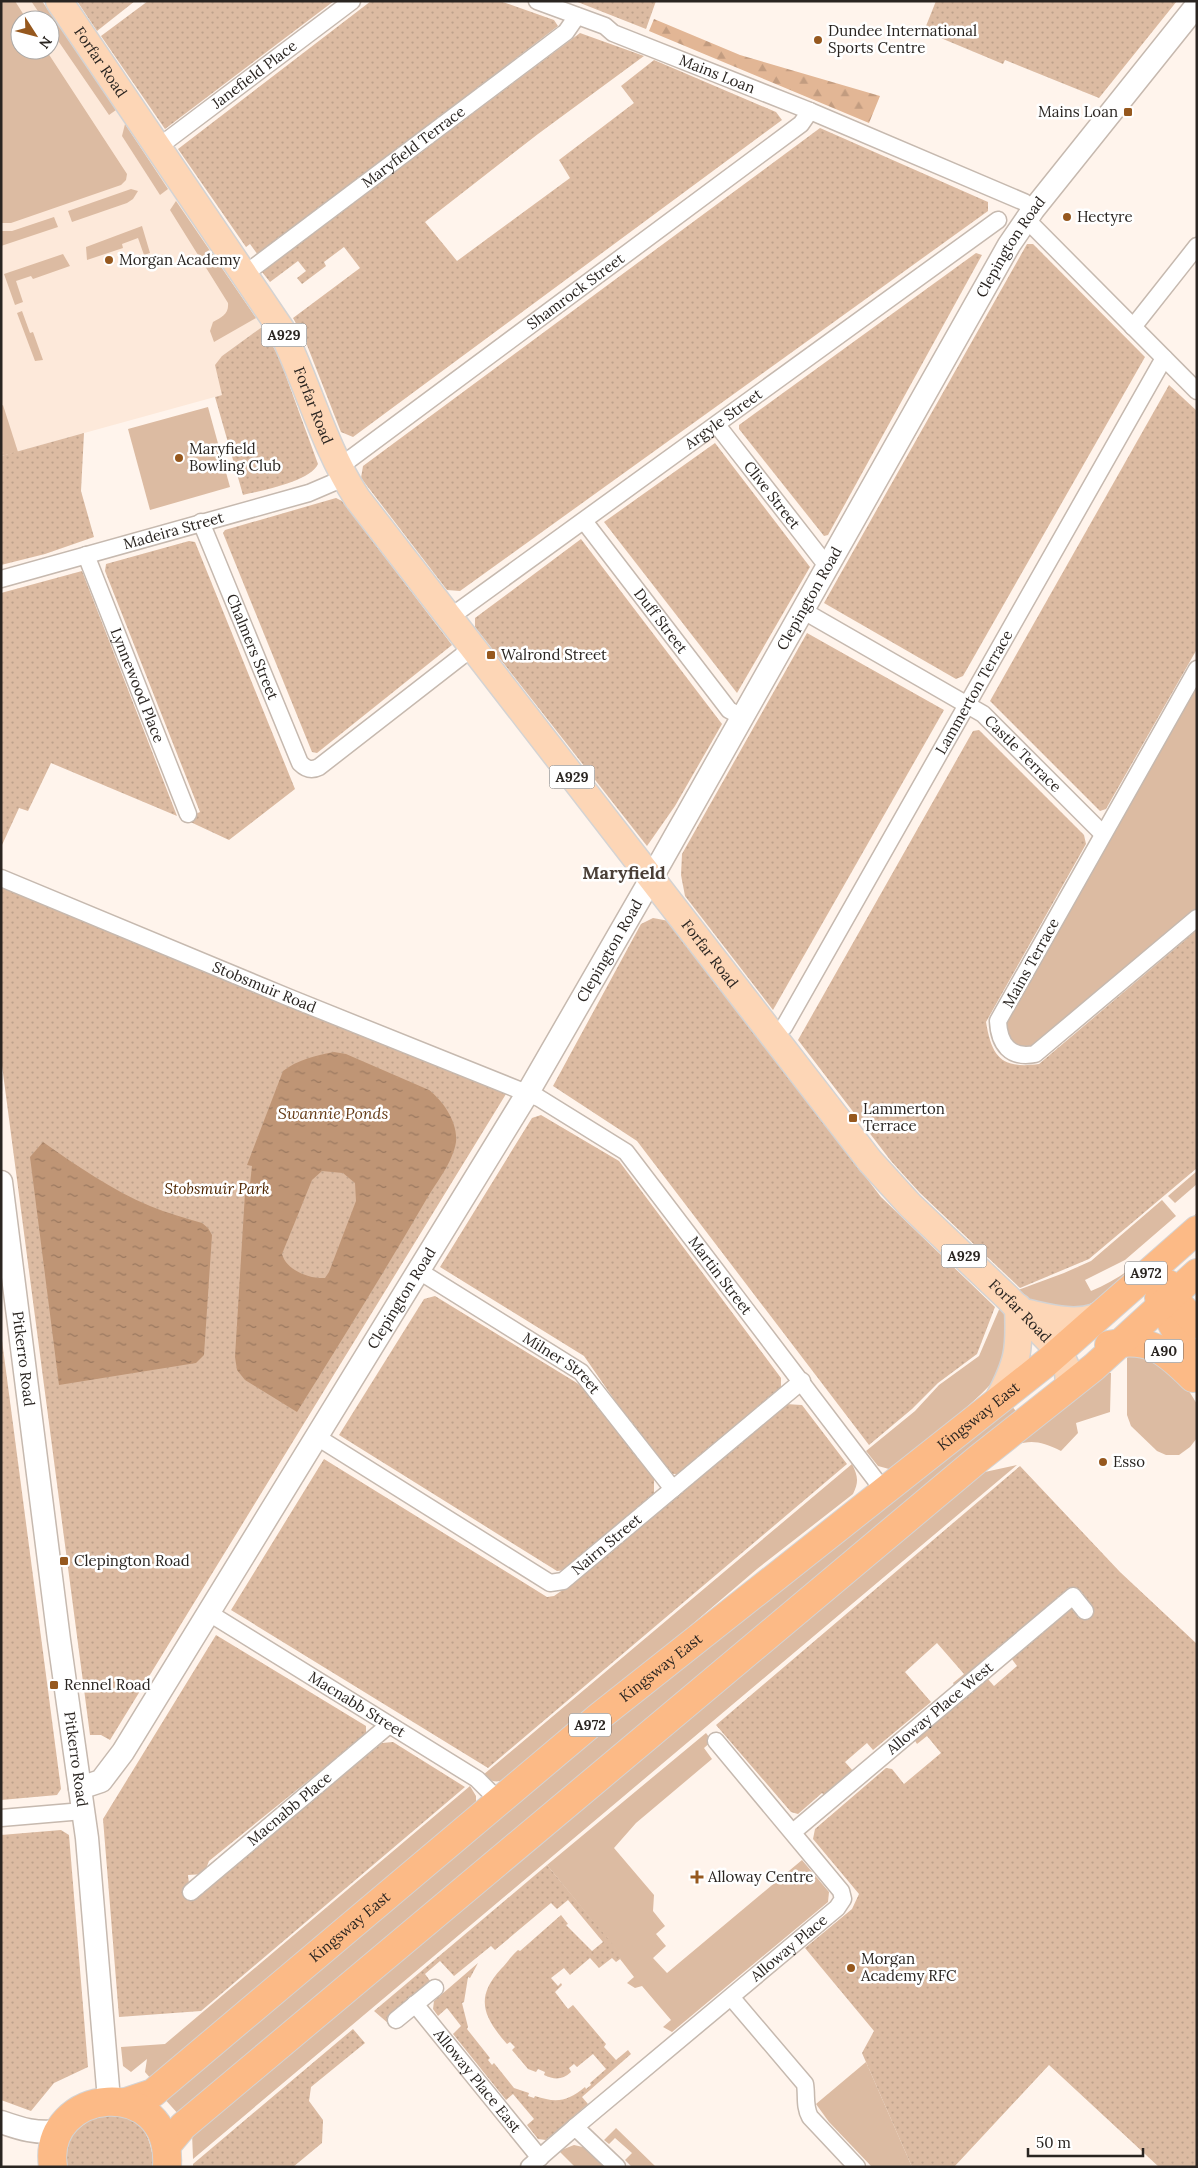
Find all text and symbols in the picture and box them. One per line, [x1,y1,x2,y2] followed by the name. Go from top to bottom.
[10,10,60,60] north arrow
[828,21,977,57] place label: Dundee International Sports Centre
[70,23,132,101] street label: Forfar Road
[35,33,56,52] text: N
[812,34,824,46] marker: Dundee International Sports Centre
[207,36,300,113] street label: Janefield Place
[677,50,758,97] street label: Mains Loan
[358,102,469,192] street label: Maryfield Terrace
[1038,102,1118,121] place label: Mains Loan
[1122,106,1134,118] marker: Mains Loan
[971,192,1049,301] street label: Clepington Road
[1077,207,1133,226] place label: Hectyre
[1061,211,1073,223] marker: Hectyre
[523,249,628,333] street label: Shamrock Street
[119,250,240,269] place label: Morgan Academy
[103,254,115,266] marker: Morgan Academy
[262,324,306,346] road number: A929
[290,364,338,447] street label: Forfar Road
[680,384,766,454] street label: Argyle Street
[189,439,281,475] place label: Maryfield Bowling Club
[173,452,185,464] marker: Maryfield Bowling Club
[740,457,805,533] street label: Clive Street
[121,507,226,553] street label: Madeira Street
[772,543,846,653] street label: Clepington Road
[630,584,692,657] street label: Duff Street
[223,591,283,703] street label: Chalmers Street
[107,625,169,745] street label: Lynnewood Place
[931,627,1016,757] street label: Lammerton Terrace
[501,645,607,664] place label: Walrond Street
[485,649,497,661] marker: Walrond Street
[981,711,1066,796] street label: Castle Terrace
[550,766,594,789] road number: A929
[582,861,666,884] district label: Maryfield
[572,896,646,1005] street label: Clepington Road
[998,915,1063,1011] street label: Mains Terrace
[678,916,743,992] street label: Forfar Road
[210,957,319,1017] street label: Stobsmuir Road
[863,1099,945,1135] place label: Lammerton Terrace
[278,1103,388,1123] water label: Swannie Ponds
[847,1112,859,1124] marker: Lammerton Terrace
[165,1179,270,1198] park label: Stobsmuir Park
[685,1232,757,1319] street label: Martin Street
[363,1244,440,1352] street label: Clepington Road
[942,1244,986,1268] road number: A929
[1125,1262,1167,1284] road number: A972
[985,1275,1056,1346] street label: Forfar Road
[8,1310,39,1407] street label: Pitkerro Road
[519,1328,605,1398] street label: Milner Street
[1145,1340,1183,1362] road number: A90
[933,1377,1024,1454] street label: Kingsway East
[1113,1452,1145,1471] place label: Esso
[1097,1456,1109,1468] marker: Esso
[567,1509,645,1579] street label: Nairn Street
[74,1551,190,1570] place label: Clepington Road
[58,1555,70,1567] marker: Clepington Road
[616,1629,706,1706] street label: Kingsway East
[881,1657,997,1759] street label: Alloway Place West
[305,1667,409,1741] street label: Macnabb Street
[64,1675,151,1694] place label: Rennel Road
[48,1679,60,1691] marker: Rennel Road
[60,1710,92,1808] street label: Pitkerro Road
[569,1714,611,1736] road number: A972
[243,1767,335,1849] street label: Macnabb Place
[707,1867,813,1886] place label: Alloway Centre
[690,1870,704,1884] marker: Alloway Centre
[305,1887,394,1966] street label: Kingsway East
[746,1910,831,1986] street label: Alloway Place
[860,1949,957,1985] place label: Morgan Academy RFC
[845,1962,857,1974] marker: Morgan Academy RFC
[429,2024,526,2136] street label: Alloway Place East
[1028,2126,1143,2158] scale bar
[1036,2133,1071,2152] text: 50 m

